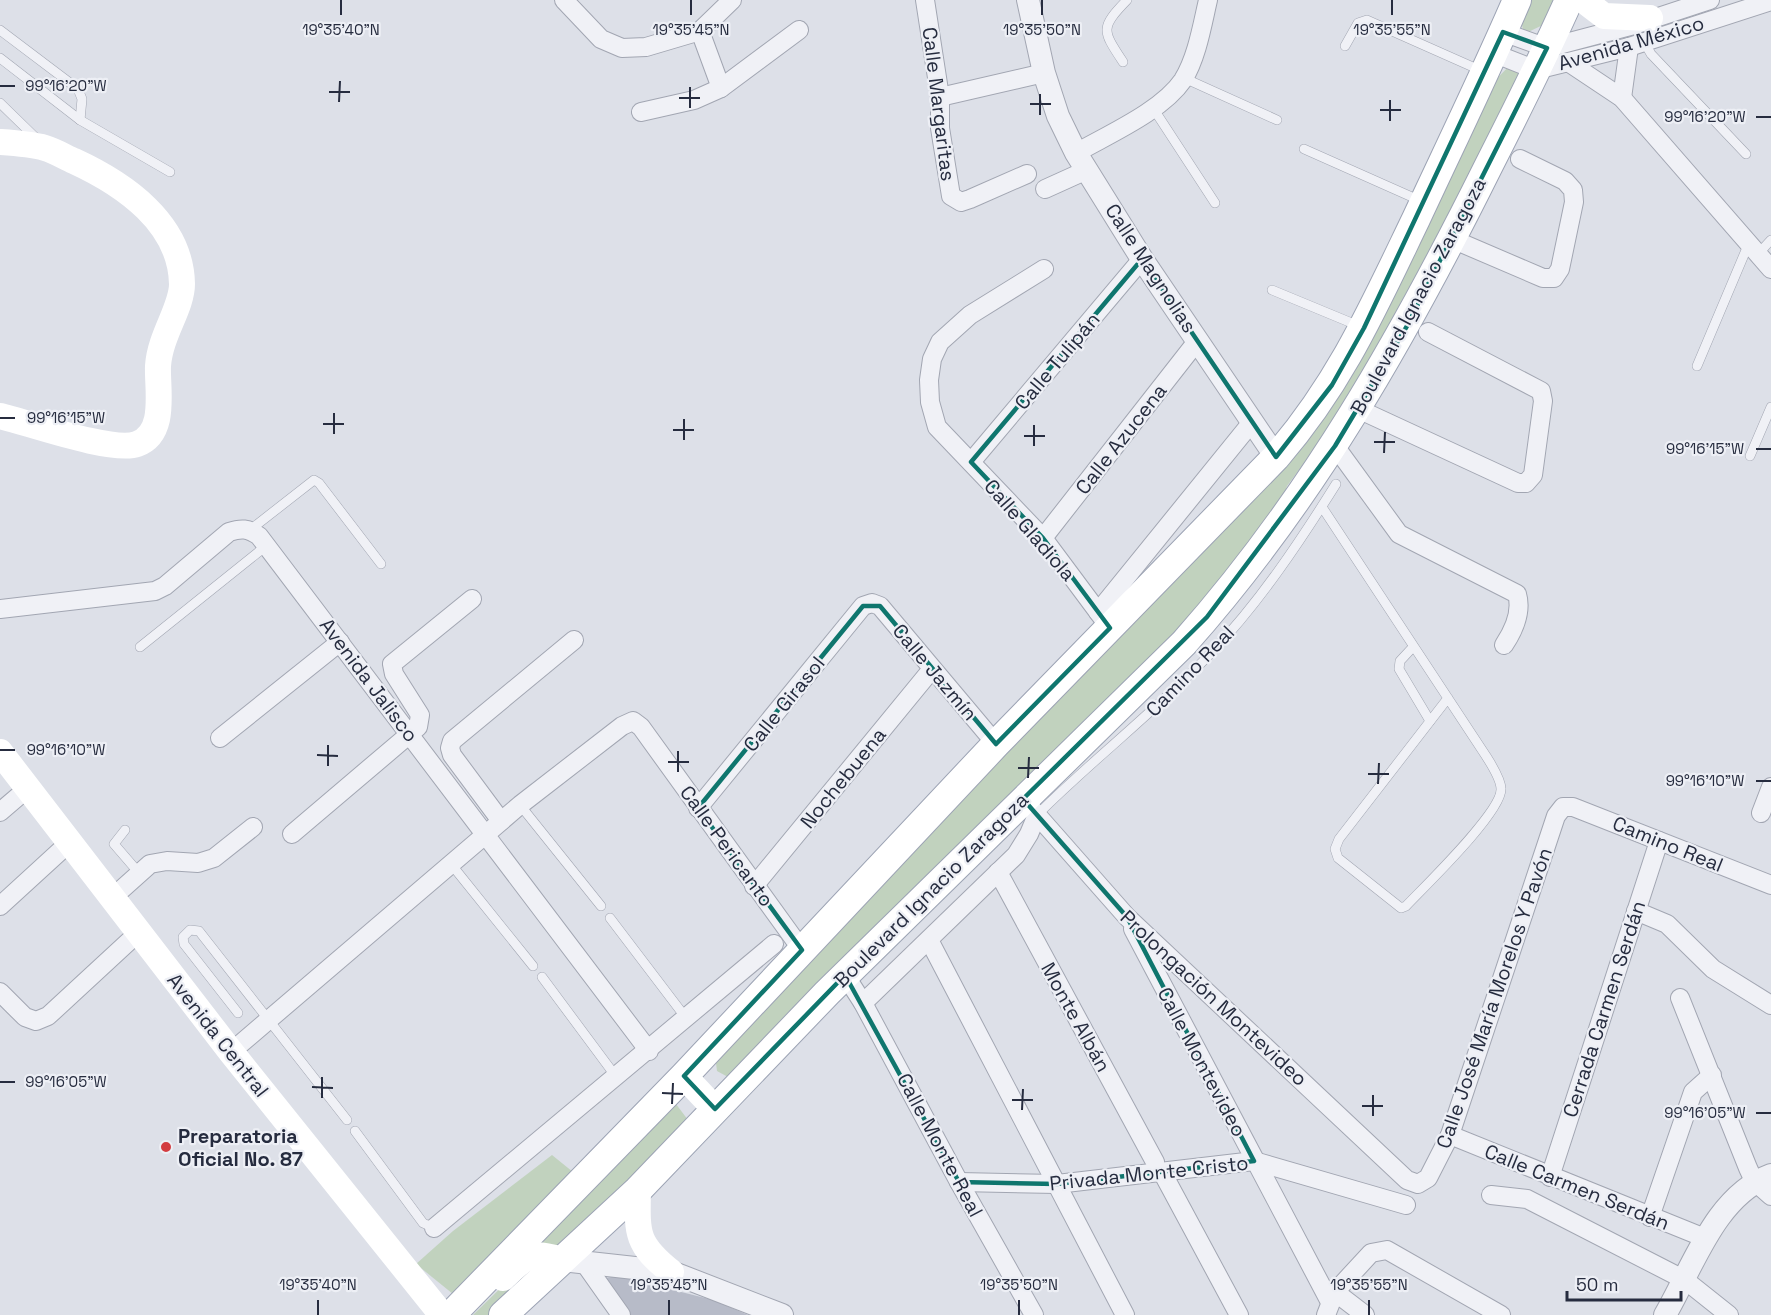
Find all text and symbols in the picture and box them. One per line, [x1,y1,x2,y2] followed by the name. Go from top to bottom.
[1555,10,1707,76] street label: Avenida México
[302,20,380,39] text: 19°35'40"N
[652,20,730,39] text: 19°35'45"N
[1003,20,1081,39] text: 19°35'50"N
[1353,20,1431,39] text: 19°35'55"N
[917,26,961,182] street label: Calle Margaritas
[25,76,107,95] text: 99°16'20"W
[1664,107,1746,126] text: 99°16'20"W
[1344,173,1492,419] street label: Boulevard Ignacio Zaragoza
[1100,198,1202,338] street label: Calle Magnolias
[1009,307,1105,415] street label: Calle Tulipán
[1070,378,1172,500] street label: Calle Azucena
[27,408,105,427] text: 99°16'15"W
[1666,439,1744,458] text: 99°16'15"W
[979,474,1081,586] street label: Calle Gladiola
[314,613,424,747] street label: Avenida Jalisco
[887,618,983,726] street label: Calle Jazmín
[1140,620,1240,722] street label: Camino Real
[738,651,830,757] street label: Calle Girasol
[794,722,892,834] street label: Nochebuena
[27,740,105,759] text: 99°16'10"W
[1666,771,1744,790] text: 99°16'10"W
[674,780,780,912] street label: Calle Pericanto
[828,787,1034,993] street label: Boulevard Ignacio Zaragoza
[1609,810,1727,878] street label: Camino Real
[1430,844,1558,1152] street label: Calle José María Morelos Y Pavón
[1557,897,1651,1121] street label: Cerrada Carmen Serdán
[1115,904,1313,1092] street label: Prolongación Montevideo
[1035,958,1117,1076] street label: Monte Albán
[161,968,275,1102] street label: Avenida Central
[1152,983,1252,1141] street label: Calle Montevideo
[891,1069,989,1221] street label: Calle Monte Real
[25,1072,107,1091] text: 99°16'05"W
[1664,1103,1746,1122] text: 99°16'05"W
[178,1123,303,1172] place label: Preparatoria Oficial No. 87
[1481,1138,1673,1236] street label: Calle Carmen Serdán
[159,1140,173,1154] marker: Preparatoria Oficial No. 87
[1048,1150,1250,1196] street label: Privada Monte Cristo
[1567,1264,1681,1302] scale bar
[1576,1273,1618,1296] text: 50 m
[279,1275,357,1294] text: 19°35'40"N
[630,1275,708,1294] text: 19°35'45"N
[980,1275,1058,1294] text: 19°35'50"N
[1330,1275,1408,1294] text: 19°35'55"N

